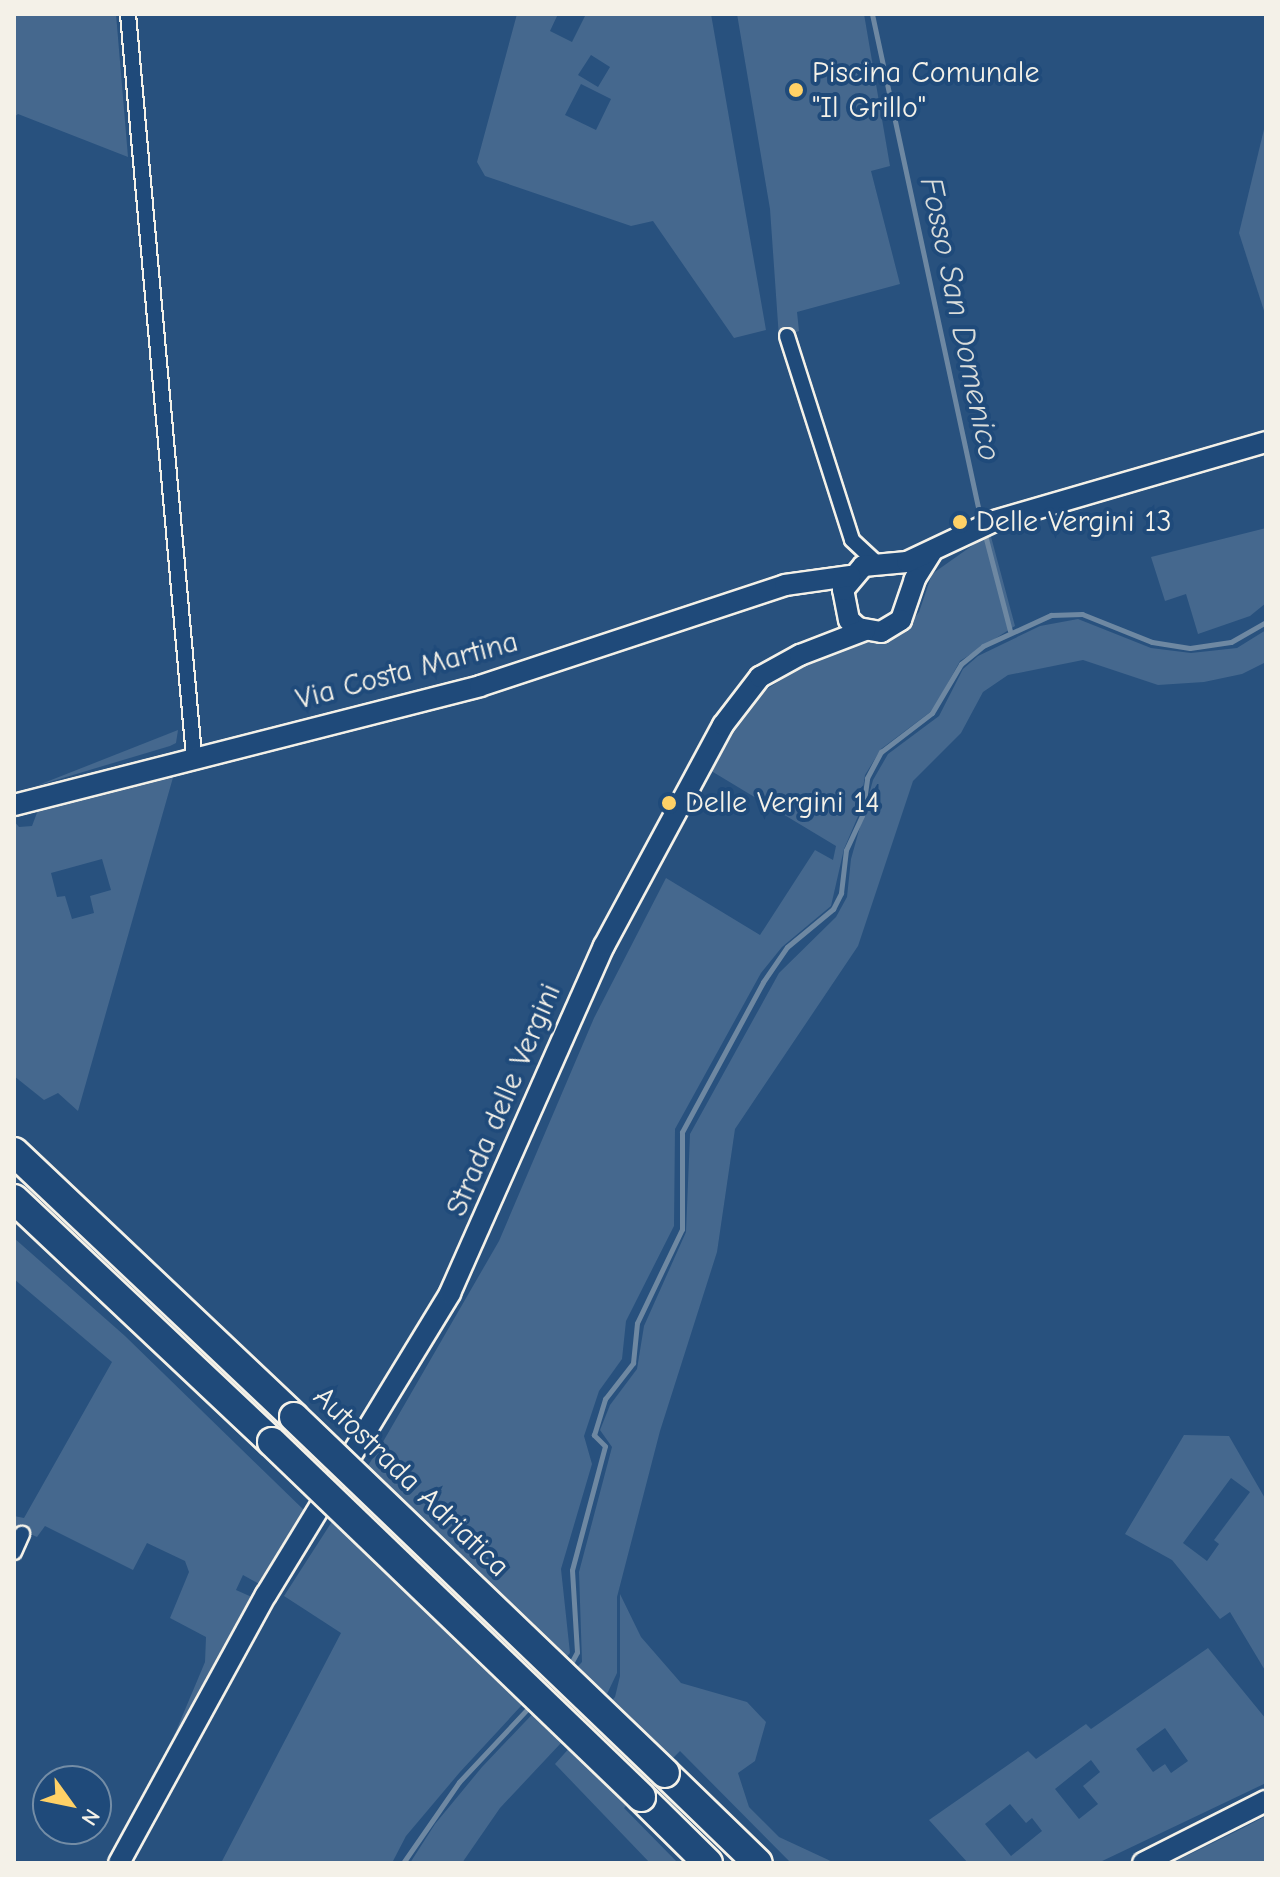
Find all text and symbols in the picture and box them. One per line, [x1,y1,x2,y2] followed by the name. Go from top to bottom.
[812,55,1039,126] place label: Piscina Comunale "Il Grillo"
[787,81,805,99] marker: Piscina Comunale "Il Grillo"
[911,174,1009,464] water label: Fosso San Domenico
[976,504,1172,540] place label: Delle Vergini 13
[951,513,969,531] marker: Delle Vergini 13
[292,624,522,718] street label: Via Costa Martina
[685,785,880,821] place label: Delle Vergini 14
[660,794,678,812] marker: Delle Vergini 14
[439,978,569,1222] street label: Strada delle Vergini
[306,1379,516,1585] street label: Autostrada Adriatica
[32,1765,112,1845] north arrow
[76,1804,105,1830] text: N

